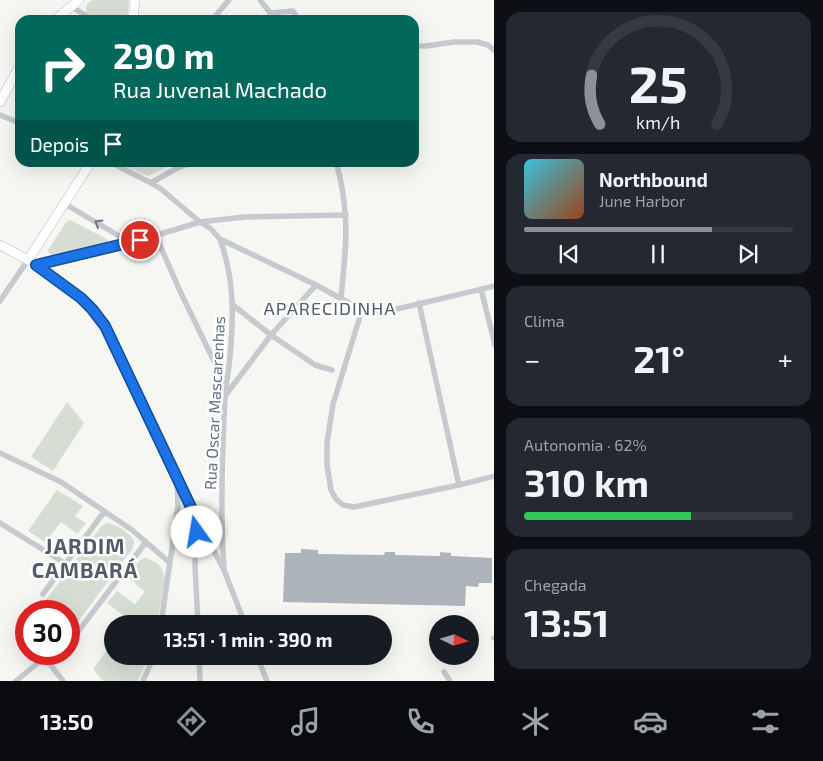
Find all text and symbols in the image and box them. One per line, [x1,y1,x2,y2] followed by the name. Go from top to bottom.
[113,34,214,76] text: 290 m
[30,35,95,100] icon: right
[629,51,688,113] text: 25
[113,76,327,102] text: Rua Juvenal Machado
[636,111,681,133] text: km/h
[99,130,127,158] icon: arrive
[30,133,89,156] text: Depois
[599,168,708,191] text: Northbound
[599,191,686,210] text: June Harbor
[119,219,161,261] pin
[94,220,103,230] one-way arrow
[126,226,154,254] icon: arrive
[555,240,583,268] icon: previous
[644,240,672,268] icon: pause
[734,240,762,268] icon: next
[263,297,397,319] district label: APARECIDINHA
[524,311,565,330] text: Clima
[200,315,228,491] street label: Rua Oscar Mascarenhas
[633,335,685,381] text: 21°
[524,342,540,376] text: −
[778,342,793,376] text: +
[524,435,647,454] text: Autonomia · 62%
[524,459,649,505] text: 310 km
[170,505,222,557] position arrow
[32,533,138,582] district label: JARDIM CAMBARÁ
[524,575,587,594] text: Chegada
[524,599,609,645] text: 13:51
[15,600,80,665] speed limit sign: 30
[429,615,479,665] north arrow
[429,615,479,665] map controls
[163,628,333,651] text: 13:51 · 1 min · 390 m
[174,704,209,739] icon: directions
[288,704,323,739] icon: music
[403,704,438,739] icon: phone
[518,704,553,739] icon: climate
[633,704,668,739] icon: car
[748,704,783,739] icon: filters
[40,708,94,734] text: 13:50

